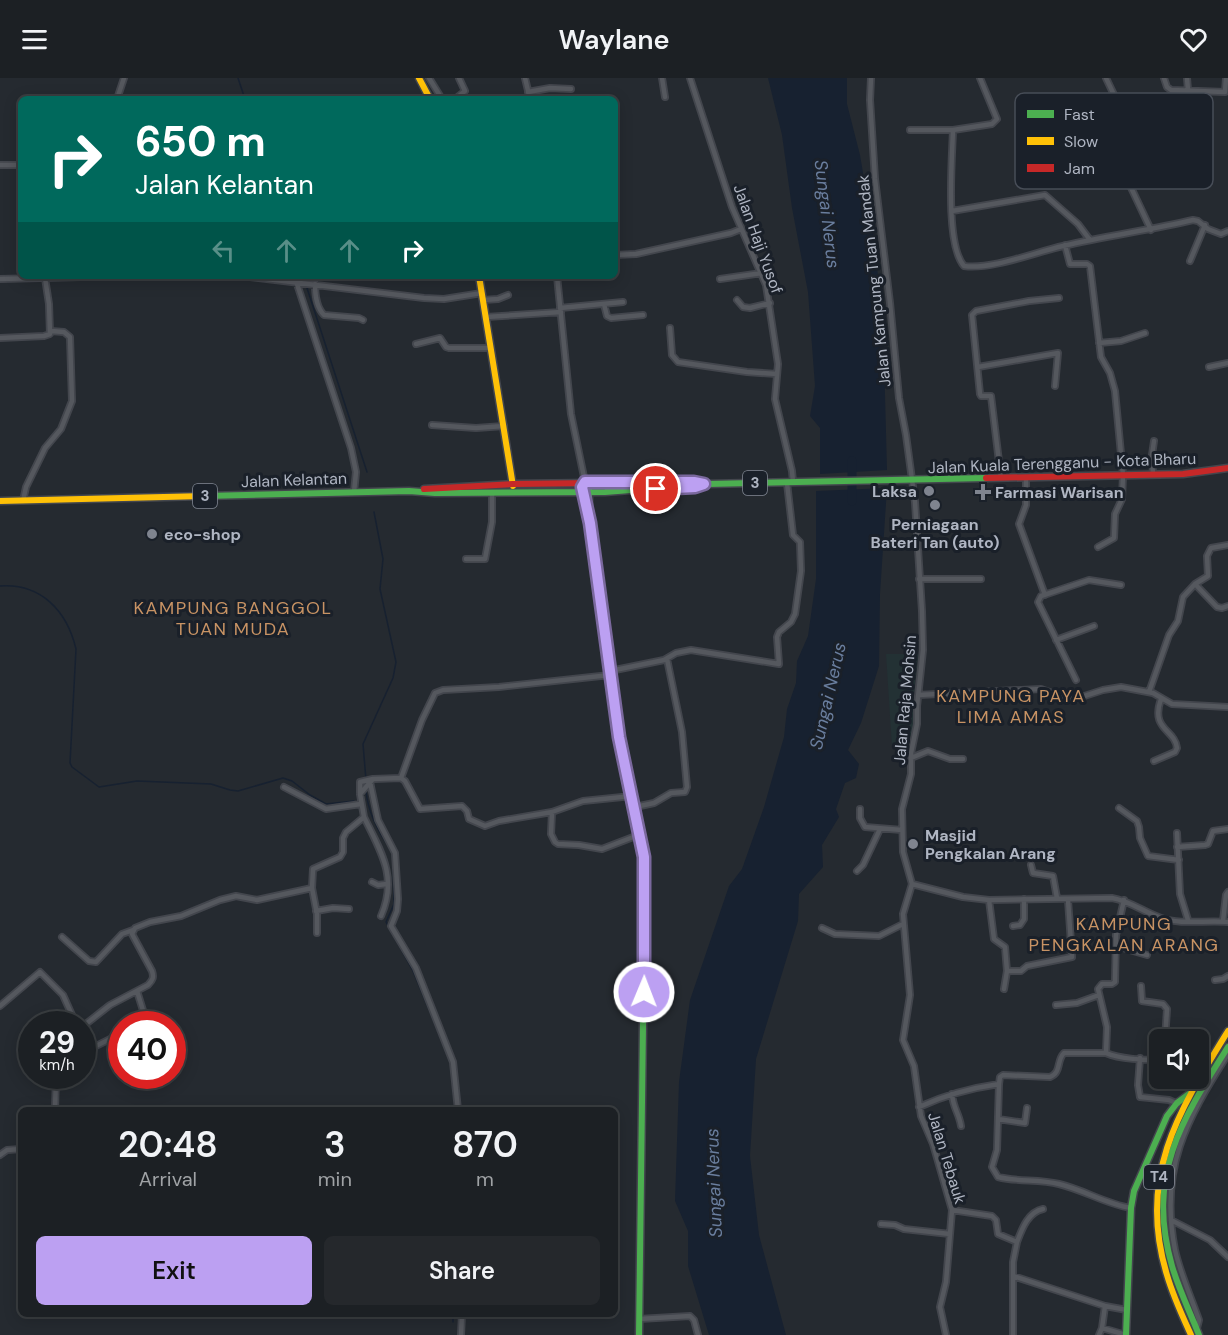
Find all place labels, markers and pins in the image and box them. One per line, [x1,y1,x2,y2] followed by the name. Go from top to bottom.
[630,463,681,514] pin
[872,481,917,502] place label: Laksa
[995,482,1124,503] place label: Farmasi Warisan
[922,484,936,498] marker: Laksa
[976,485,990,499] marker: Farmasi Warisan
[928,498,942,512] marker: Perniagaan Bateri Tan (auto)
[871,514,999,553] place label: Perniagaan Bateri Tan (auto)
[164,524,241,545] place label: eco-shop
[145,527,159,541] marker: eco-shop
[925,825,1056,864] place label: Masjid Pengkalan Arang
[906,837,920,851] marker: Masjid Pengkalan Arang

